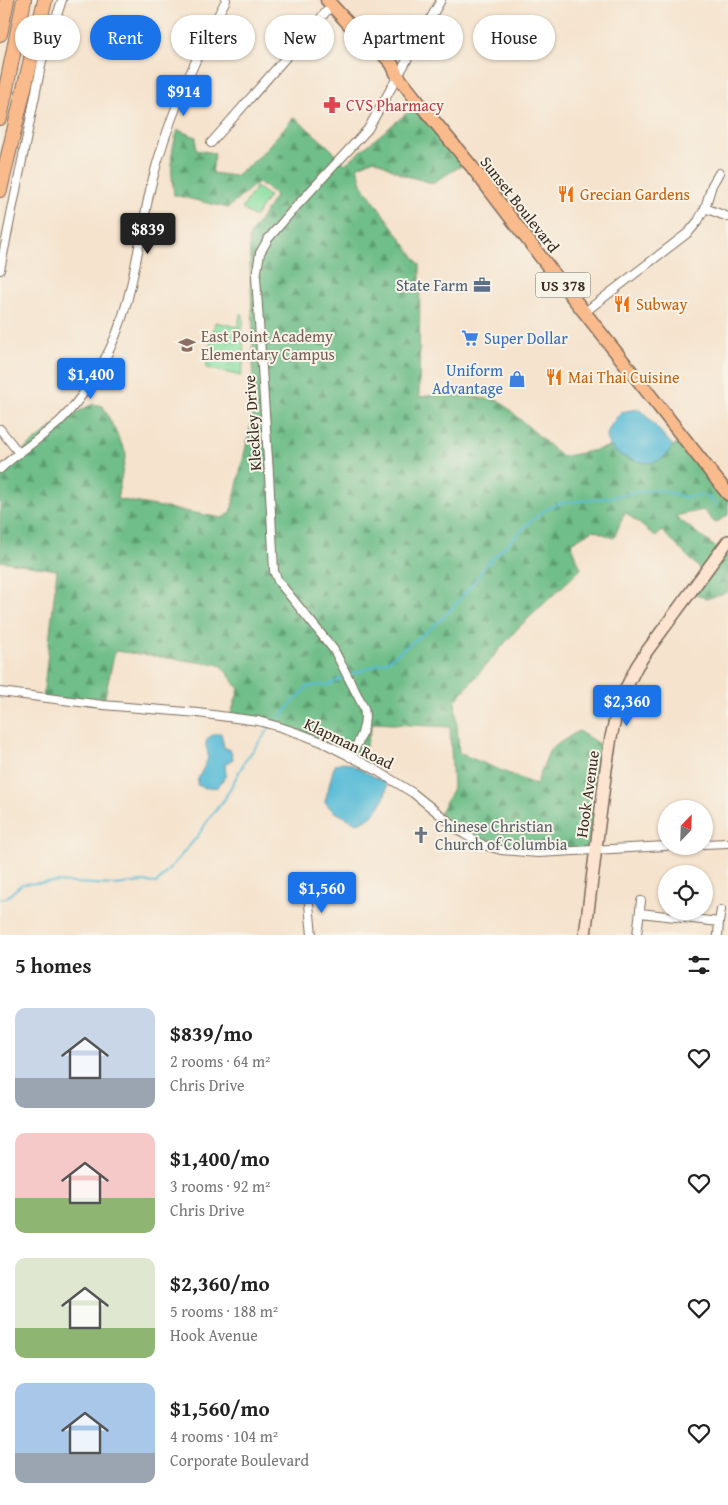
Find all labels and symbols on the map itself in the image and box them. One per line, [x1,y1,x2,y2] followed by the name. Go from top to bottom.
[154,74,214,117] pin: $914
[346,93,444,117] place label: CVS Pharmacy
[322,95,342,115] pharmacy icon: CVS Pharmacy
[475,151,566,258] street label: Sunset Boulevard
[580,182,690,206] place label: Grecian Gardens
[556,184,576,204] restaurant icon: Grecian Gardens
[118,212,178,255] pin: $839
[536,272,590,298] road number: US 378
[396,273,468,297] place label: State Farm
[472,275,492,295] office icon: State Farm
[636,292,687,316] place label: Subway
[612,294,632,314] restaurant icon: Subway
[201,324,335,366] place label: East Point Academy Elementary Campus
[484,326,568,350] place label: Super Dollar
[460,328,480,348] supermarket icon: Super Dollar
[177,335,197,355] school or university icon: East Point Academy Elementary Campus
[50,358,132,400] pin: $1,400
[432,358,503,400] place label: Uniform Advantage
[568,365,679,389] place label: Mai Thai Cuisine
[544,367,564,387] restaurant icon: Mai Thai Cuisine
[507,369,527,389] shop icon: Uniform Advantage
[237,374,267,472] street label: Kleckley Drive
[586,684,668,727] pin: $2,360
[300,711,398,775] street label: Klapman Road
[569,749,605,839] street label: Hook Avenue
[658,800,712,855] north arrow
[435,814,568,856] place label: Chinese Christian Church of Columbia
[411,825,431,845] church icon: Chinese Christian Church of Columbia
[281,872,363,914] pin: $1,560

